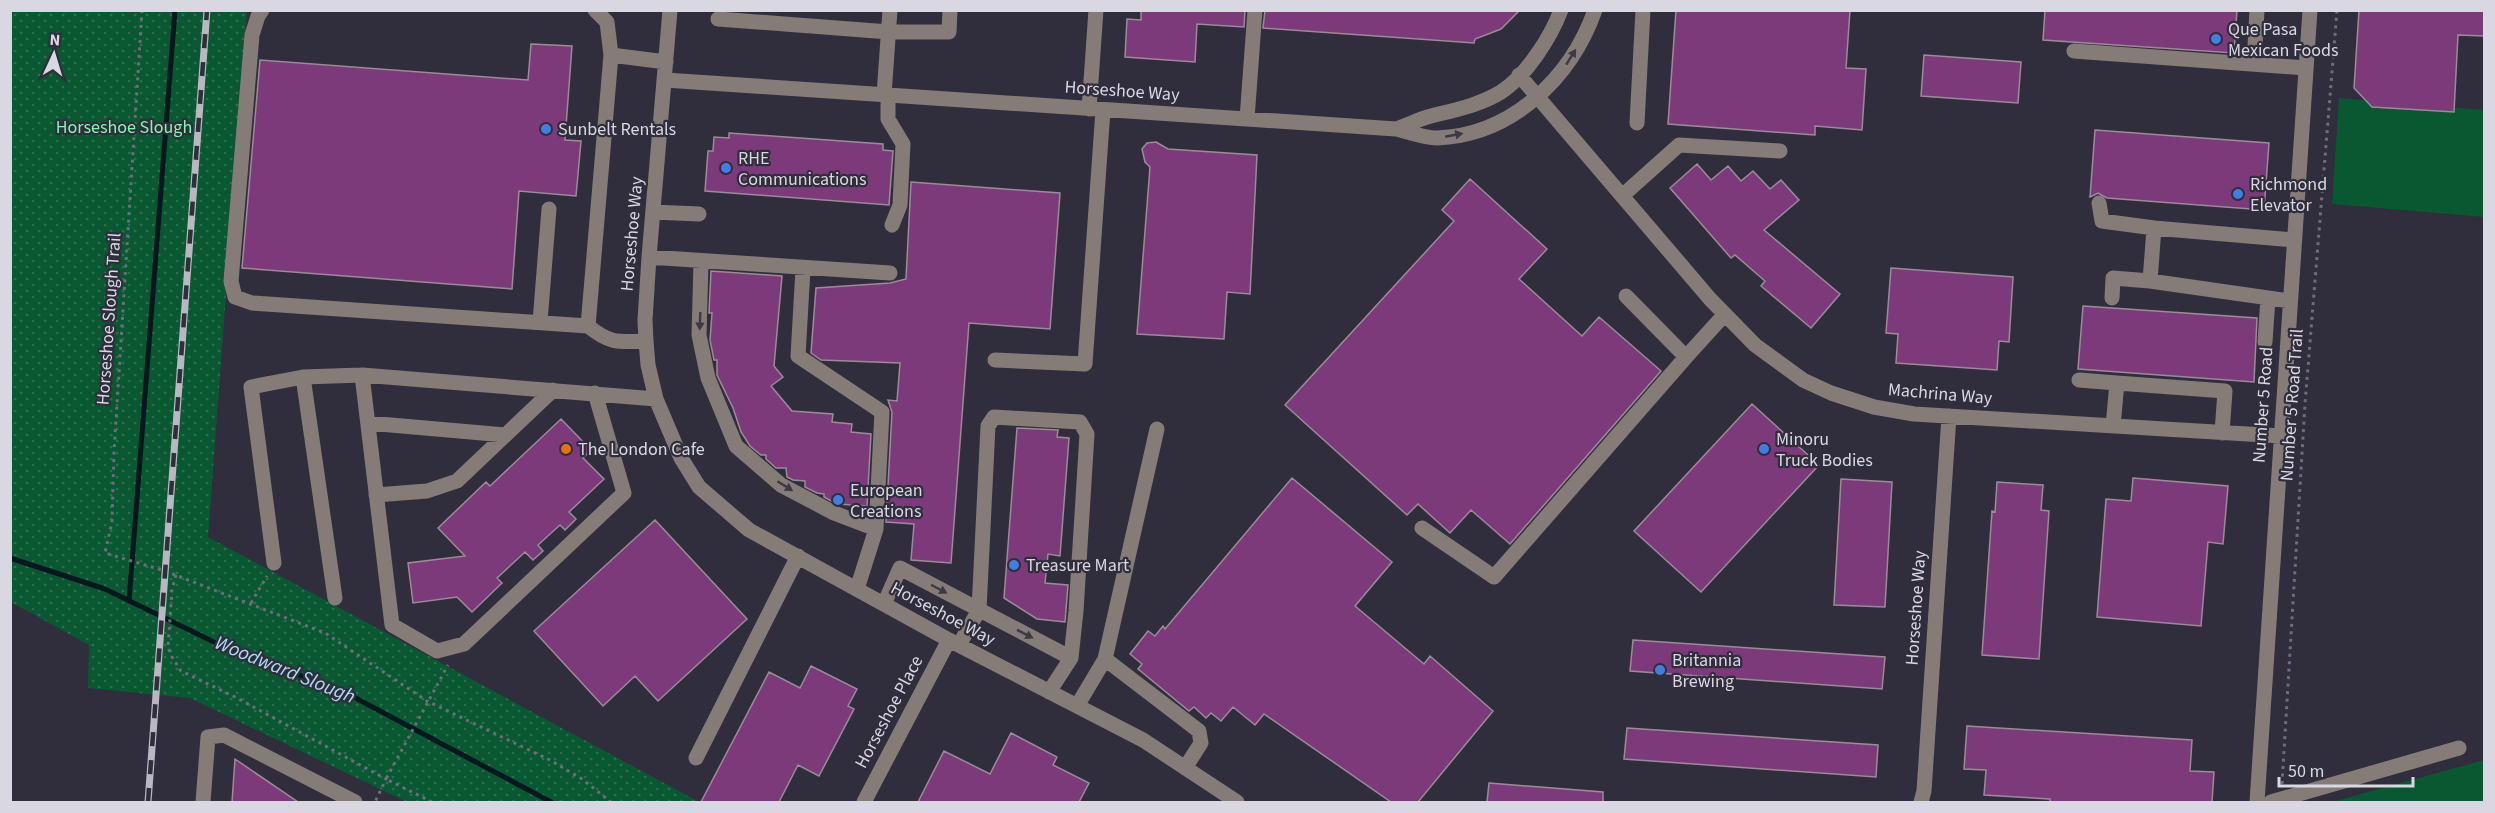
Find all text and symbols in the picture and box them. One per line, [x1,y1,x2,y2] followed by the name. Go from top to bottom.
[2228,17,2339,63] place label: Que Pasa Mexican Foods
[24,24,84,84] north arrow
[49,29,61,51] text: N
[2209,32,2223,46] marker: Que Pasa Mexican Foods
[1565,49,1576,65] one-way arrow
[1064,75,1181,108] street label: Horseshoe Way
[56,115,192,140] park label: Horseshoe Slough
[558,117,676,142] place label: Sunbelt Rentals
[539,122,553,136] marker: Sunbelt Rentals
[1444,130,1463,139] one-way arrow
[738,146,866,192] place label: RHE Communications
[719,161,733,175] marker: RHE Communications
[2250,172,2327,218] place label: Richmond Elevator
[615,175,650,292] street label: Horseshoe Way
[2231,187,2245,201] marker: Richmond Elevator
[91,232,127,406] street label: Horseshoe Slough Trail
[695,311,705,330] one-way arrow
[2274,328,2310,482] street label: Number 5 Road Trail
[2246,346,2280,464] street label: Number 5 Road
[1887,377,1994,411] street label: Machrina Way
[1776,427,1873,473] place label: Minoru Truck Bodies
[578,437,705,462] place label: The London Cafe
[559,442,573,456] marker: The London Cafe
[1757,442,1771,456] marker: Minoru Truck Bodies
[850,478,923,524] place label: European Creations
[777,481,793,492] one-way arrow
[831,493,845,507] marker: European Creations
[1900,549,1933,666] street label: Horseshoe Way
[1026,553,1129,578] place label: Treasure Mart
[1007,558,1021,572] marker: Treasure Mart
[886,576,1000,652] street label: Horseshoe Way
[931,584,948,594] one-way arrow
[211,629,359,711] water label: Woodward Slough
[1017,629,1034,639] one-way arrow
[1672,648,1741,694] place label: Britannia Brewing
[849,651,929,773] street label: Horseshoe Place
[1653,663,1667,677] marker: Britannia Brewing
[2279,750,2412,788] scale bar
[2288,759,2324,784] text: 50 m

